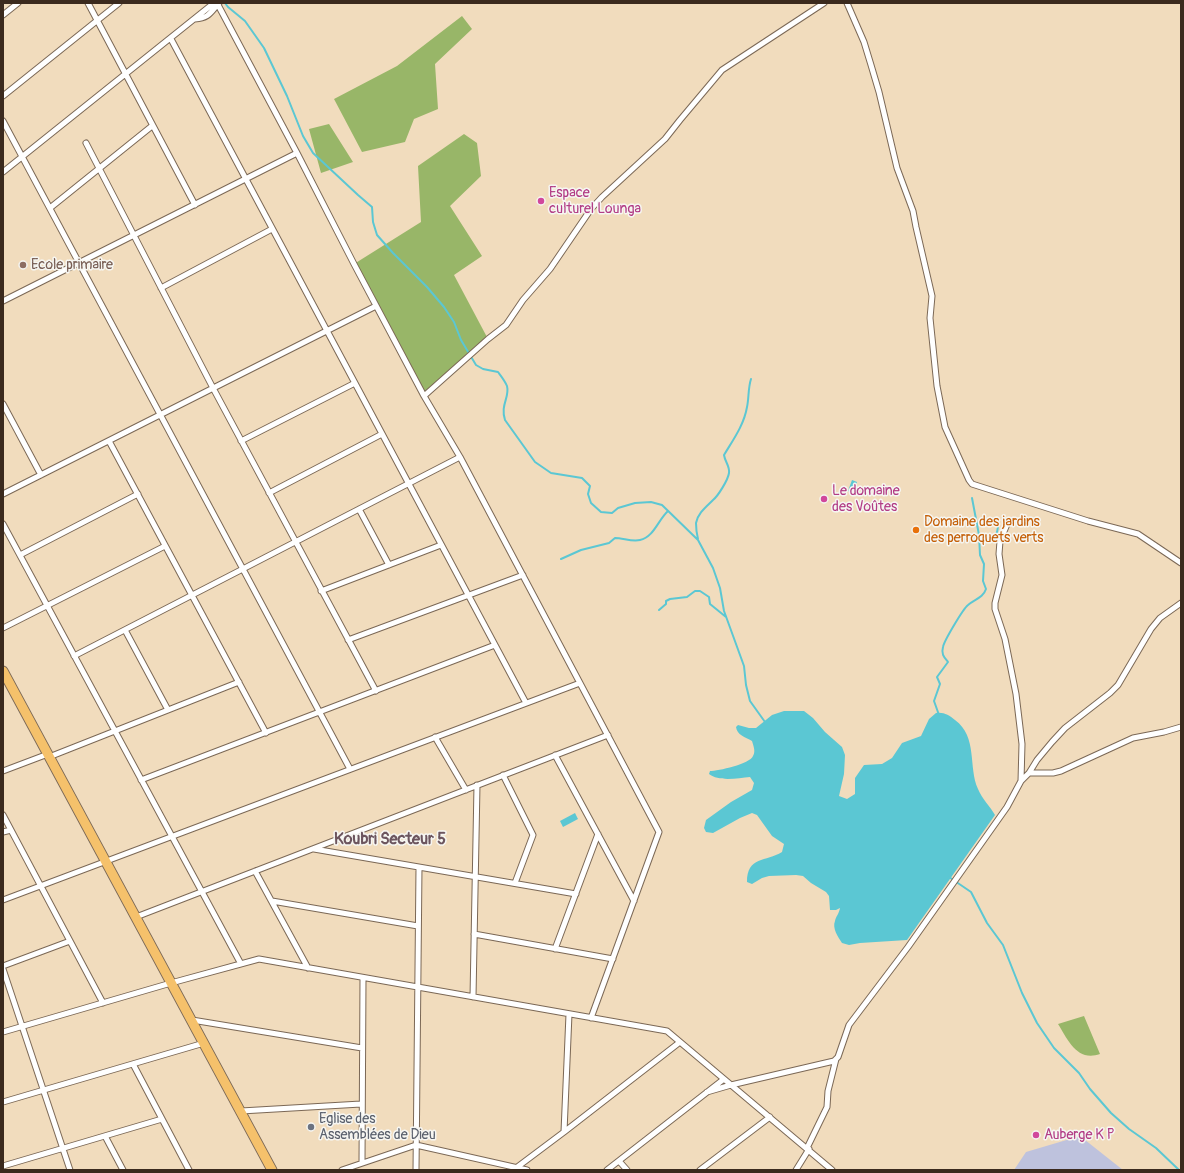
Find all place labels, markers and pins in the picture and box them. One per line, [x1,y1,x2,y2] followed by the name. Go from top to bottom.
[549,185,641,218] place label: Espace culturel Lounga
[536,196,546,206] marker: Espace culturel Lounga
[31,257,113,273] place label: Ecole primaire
[18,260,28,270] marker: Ecole primaire
[832,483,900,516] place label: Le domaine des Voûtes
[819,494,829,504] marker: Le domaine des Voûtes
[924,514,1043,546] place label: Domaine des jardins des perroquets verts
[911,525,921,535] marker: Domaine des jardins des perroquets verts
[319,1111,436,1144] place label: Eglise des Assemblées de Dieu
[306,1122,316,1132] marker: Eglise des Assemblées de Dieu
[1044,1127,1115,1143] place label: Auberge K P
[1031,1130,1041,1140] marker: Auberge K P

